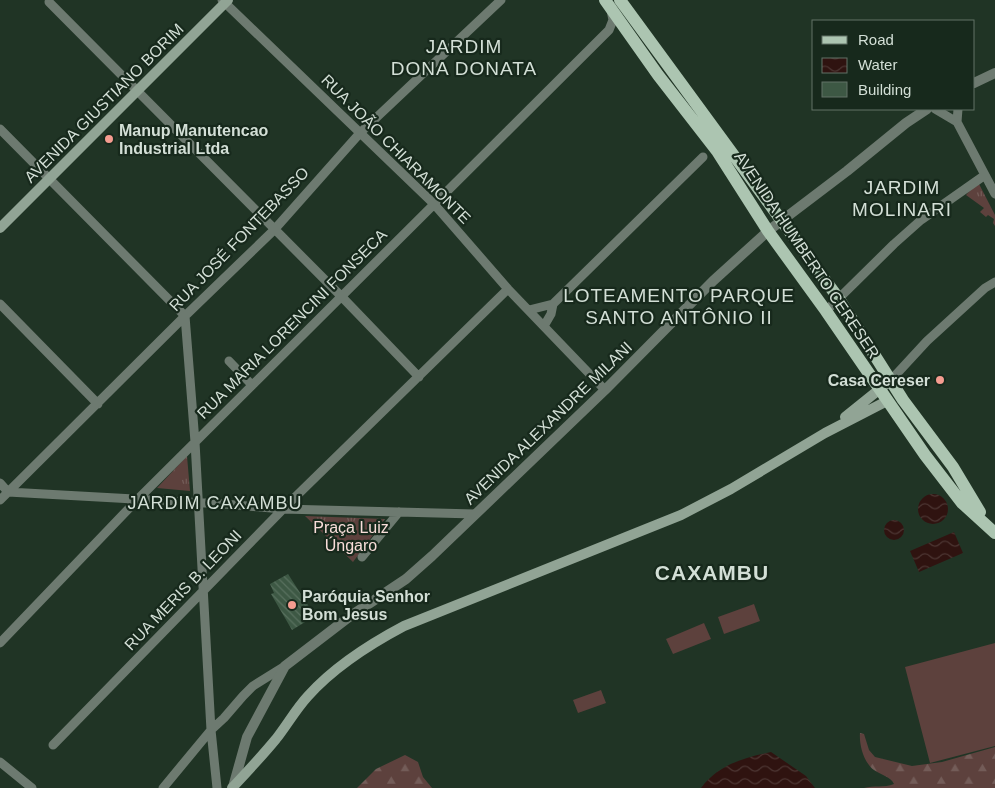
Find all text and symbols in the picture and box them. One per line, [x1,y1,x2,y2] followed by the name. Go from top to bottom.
[21,20,187,186] street label: AVENIDA GIUSTIANO BORIM
[812,20,975,110] legend
[858,31,894,48] text: Road
[391,36,537,79] district label: JARDIM DONA DONATA
[858,56,897,73] text: Water
[318,70,475,227] street label: RUA JOÃO CHIARAMONTE
[858,81,911,98] text: Building
[119,122,269,157] place label: Manup Manutencao Industrial Ltda
[103,133,115,145] marker: Manup Manutencao Industrial Ltda
[731,149,883,361] street label: AVENIDA HUMBERTO CERESER
[165,163,312,314] street label: RUA JOSÉ FONTEBASSO
[852,177,952,220] district label: JARDIM MOLINARI
[194,226,390,422] street label: RUA MARIA LORENCINI FONSECA
[563,285,795,328] district label: LOTEAMENTO PARQUE SANTO ANTÔNIO II
[461,338,635,508] street label: AVENIDA ALEXANDRE MILANI
[828,372,930,389] place label: Casa Cereser
[934,374,946,386] marker: Casa Cereser
[127,493,303,513] district label: JARDIM CAXAMBU
[313,519,389,554] park label: Praça Luiz Úngaro
[121,527,245,653] street label: RUA MERIS B. LEONI
[655,561,769,584] district label: CAXAMBU
[302,588,430,623] place label: Paróquia Senhor Bom Jesus
[286,599,298,611] marker: Paróquia Senhor Bom Jesus

